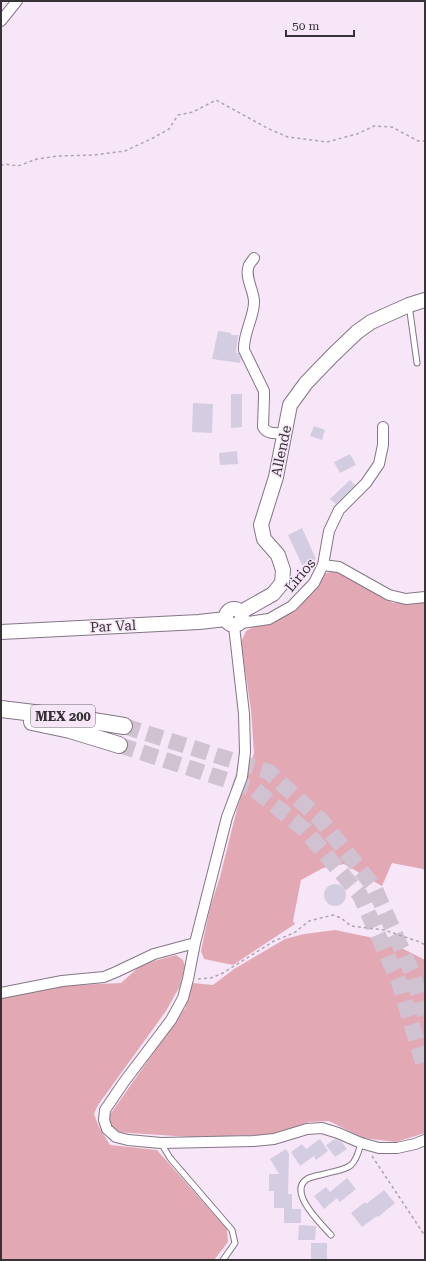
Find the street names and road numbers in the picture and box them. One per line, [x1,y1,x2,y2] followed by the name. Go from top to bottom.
[268,424,294,478] street label: Allende
[281,555,319,595] street label: Lirios
[89,617,137,635] street label: Par Val
[31,705,95,727] road number: MEX 200

